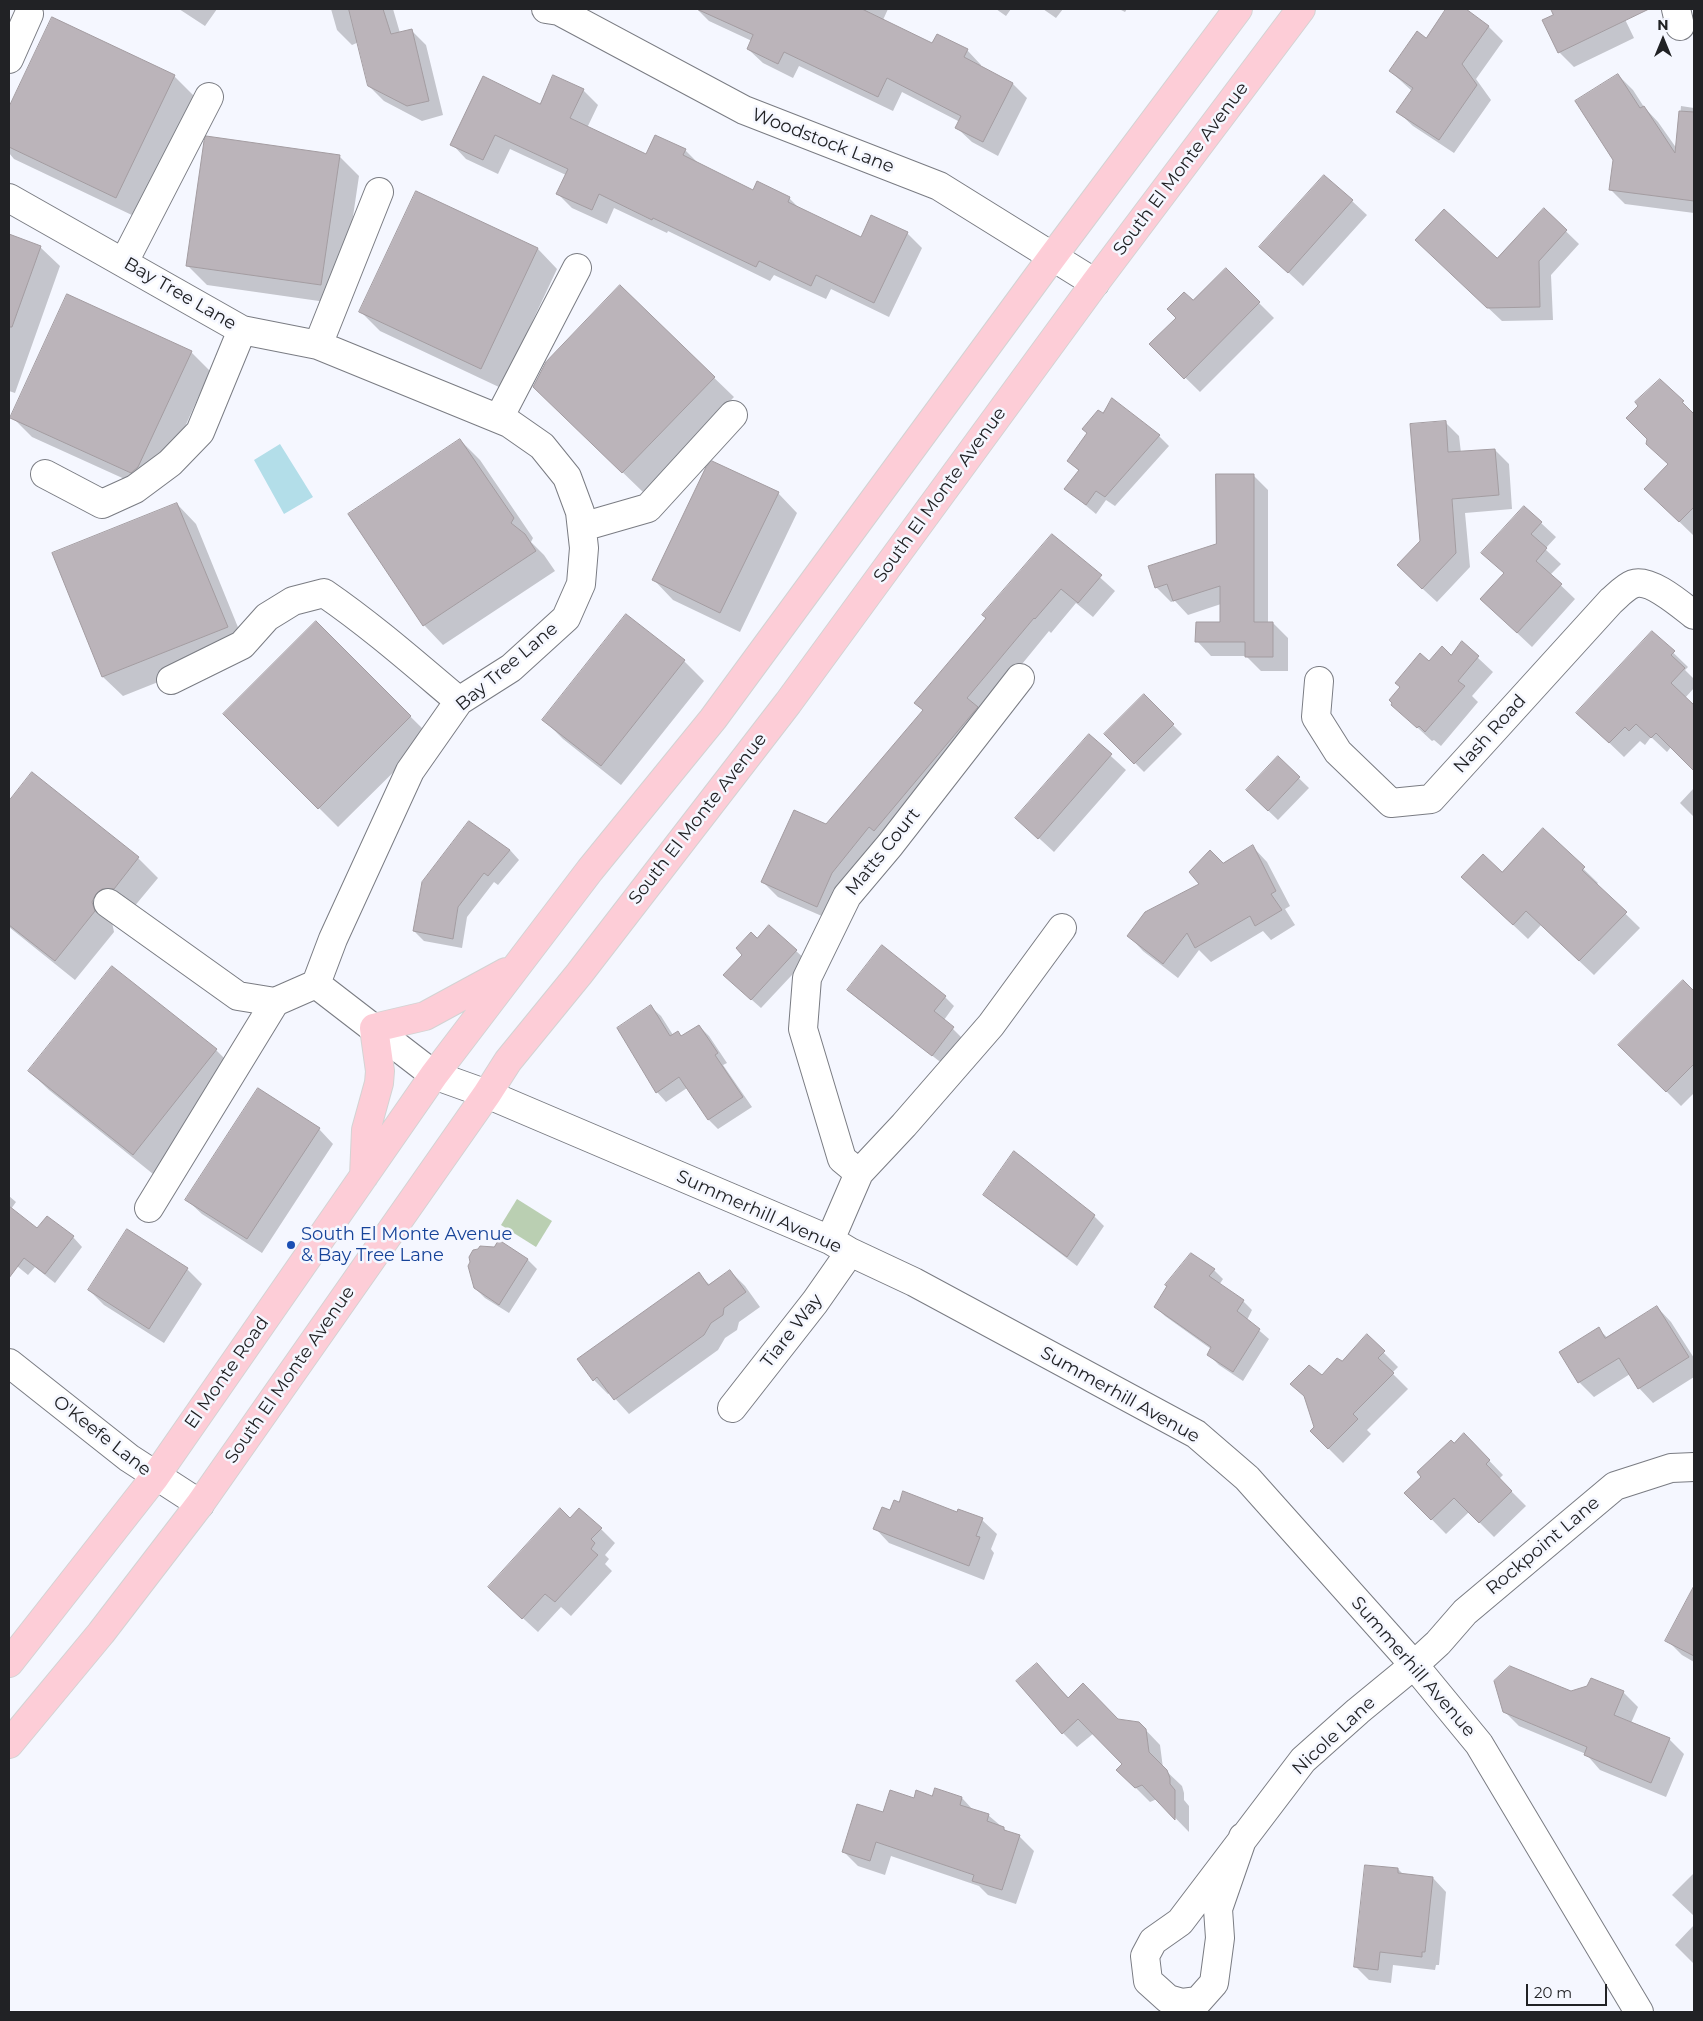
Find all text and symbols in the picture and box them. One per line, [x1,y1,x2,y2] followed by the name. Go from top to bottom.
[1638,15,1688,65] north arrow
[1657,16,1669,34] text: N
[1109,78,1253,260] street label: South El Monte Avenue
[749,104,897,178] street label: Woodstock Lane
[120,253,240,335] street label: Bay Tree Lane
[869,403,1011,587] street label: South El Monte Avenue
[452,618,562,716] street label: Bay Tree Lane
[1449,690,1531,778] street label: Nash Road
[624,729,772,909] street label: South El Monte Avenue
[841,804,925,900] street label: Matts Court
[673,1166,845,1258] street label: Summerhill Avenue
[301,1224,512,1266] place label: South El Monte Avenue & Bay Tree Lane
[285,1239,297,1251] marker: South El Monte Avenue & Bay Tree Lane
[221,1282,359,1468] street label: South El Monte Avenue
[757,1290,827,1372] street label: Tiare Way
[180,1313,274,1433] street label: El Monte Road
[1037,1342,1203,1448] street label: Summerhill Avenue
[49,1391,155,1481] street label: O'Keefe Lane
[1482,1492,1604,1600] street label: Rockpoint Lane
[1346,1592,1480,1742] street label: Summerhill Avenue
[1288,1692,1380,1780] street label: Nicole Lane
[1528,1974,1609,2006] scale bar
[1534,1983,1572,2002] text: 20 m

